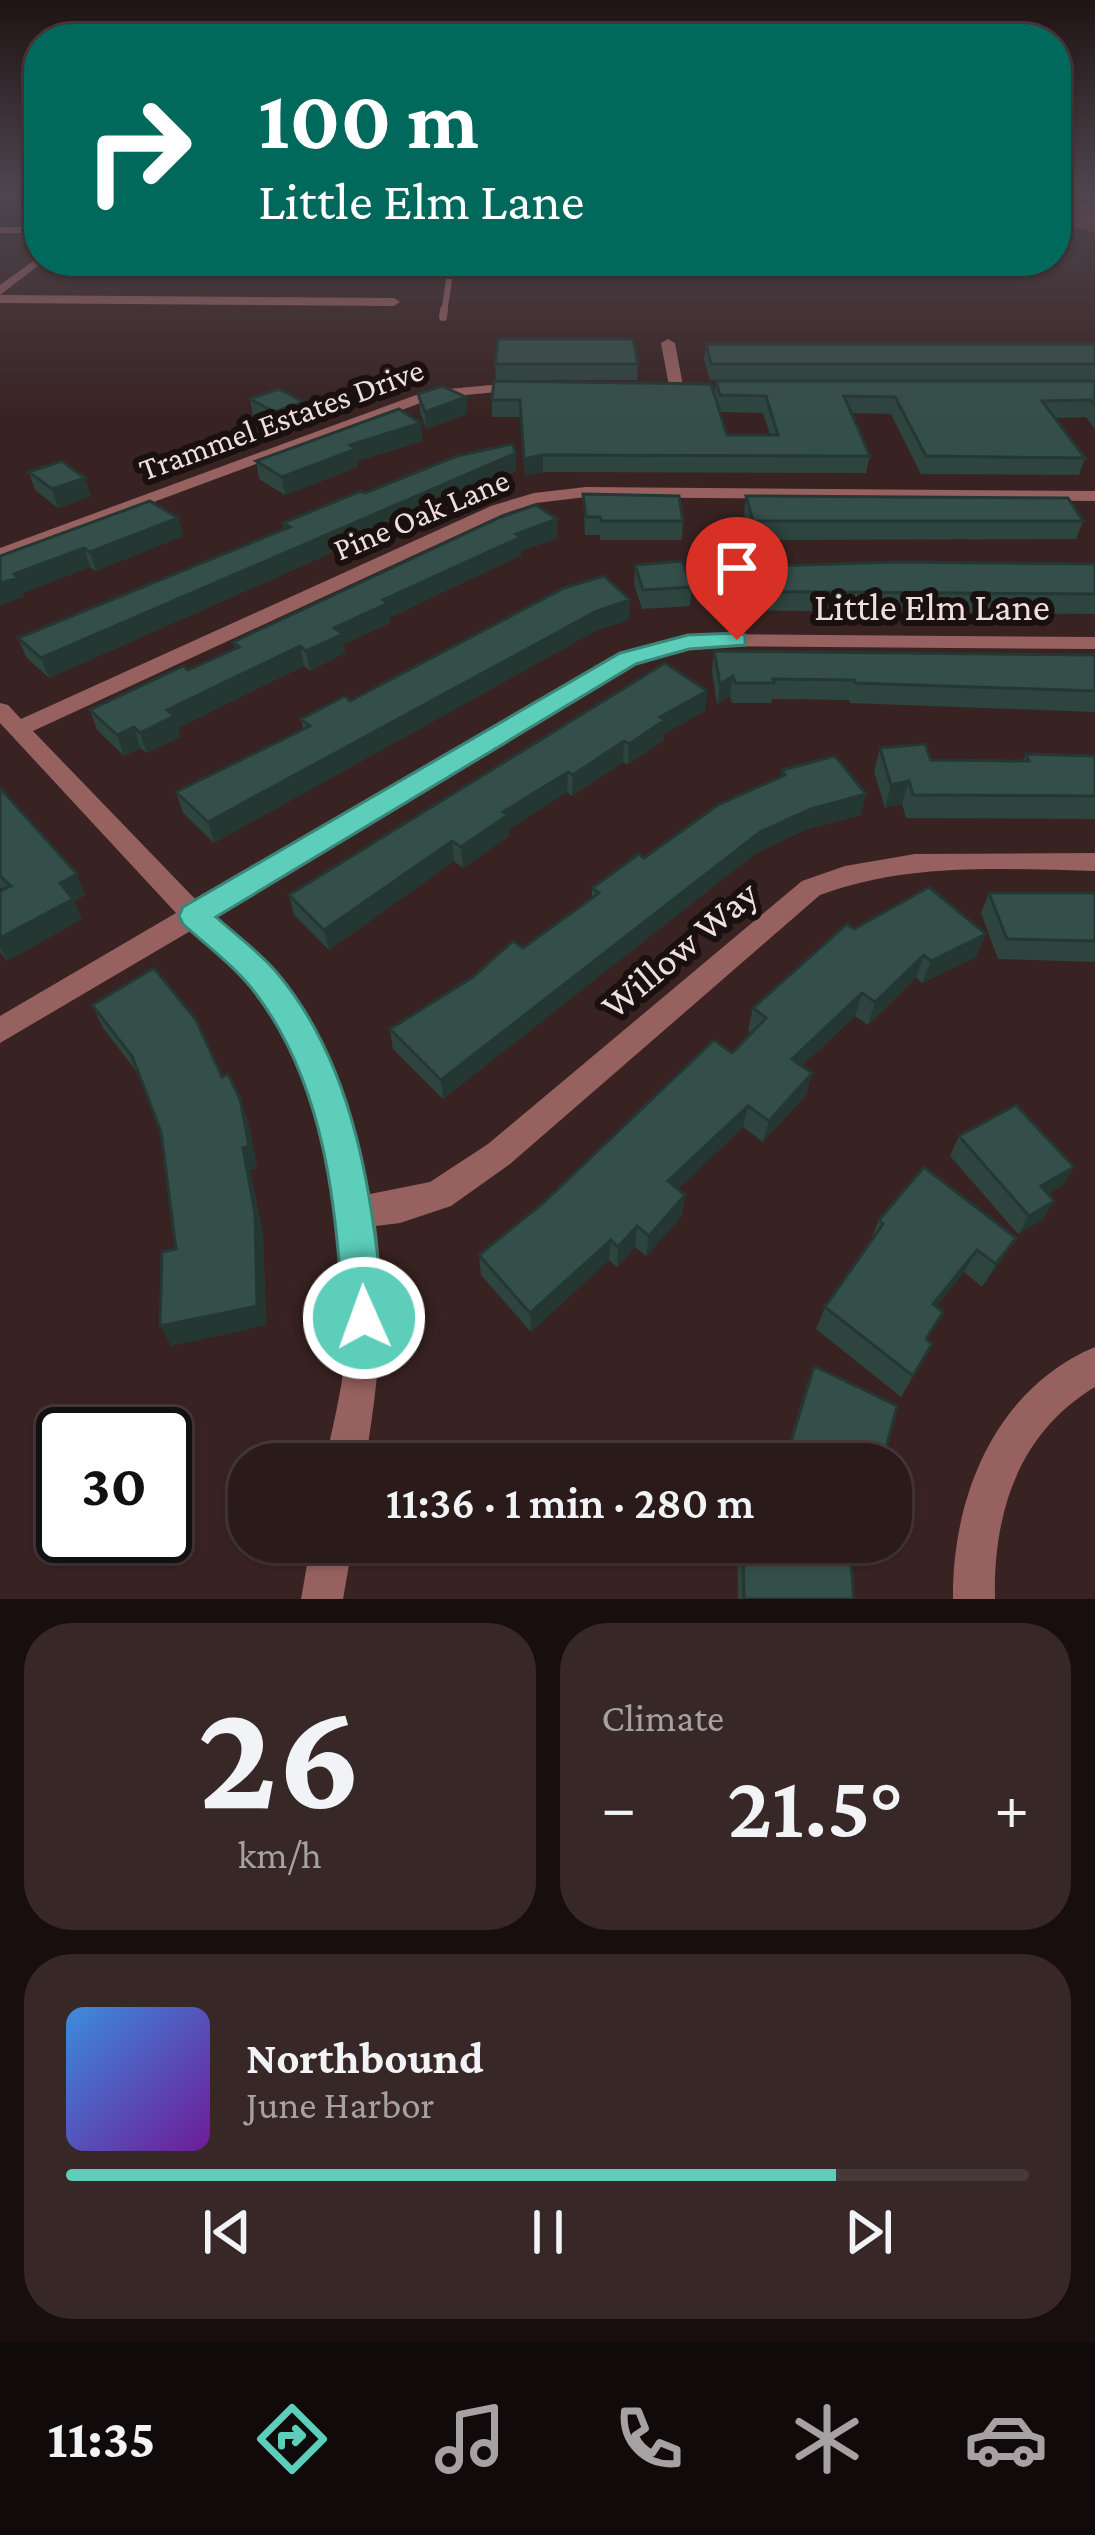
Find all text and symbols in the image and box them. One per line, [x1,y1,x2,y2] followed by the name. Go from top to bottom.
[60,72,216,228] icon: right
[258,73,479,166] text: 100 m
[258,171,585,231] text: Little Elm Lane
[134,350,428,488] street label: Trammel Estates Drive
[328,460,514,568] street label: Pine Oak Lane
[686,517,788,640] pin
[704,535,770,601] icon: arrive
[814,585,1050,628] street label: Little Elm Lane
[592,870,767,1028] street label: Willow Way
[301,1255,427,1381] position arrow
[36,1407,192,1563] speed limit sign: 30
[386,1478,754,1528] text: 11:36 · 1 min · 280 m
[197,1668,362,1842] text: 26
[602,1696,724,1739] text: Climate
[727,1756,903,1856] text: 21.5°
[602,1770,636,1843] text: −
[994,1770,1029,1843] text: +
[238,1833,322,1876] text: km/h
[246,2033,484,2083] text: Northbound
[246,2083,434,2126] text: June Harbor
[194,2199,260,2265] icon: previous
[515,2199,581,2265] icon: pause
[836,2199,902,2265] icon: next
[250,2397,334,2481] icon: directions
[428,2397,512,2481] icon: music
[607,2397,691,2481] icon: phone
[785,2397,869,2481] icon: climate
[964,2397,1048,2481] icon: car
[47,2409,155,2469] text: 11:35

